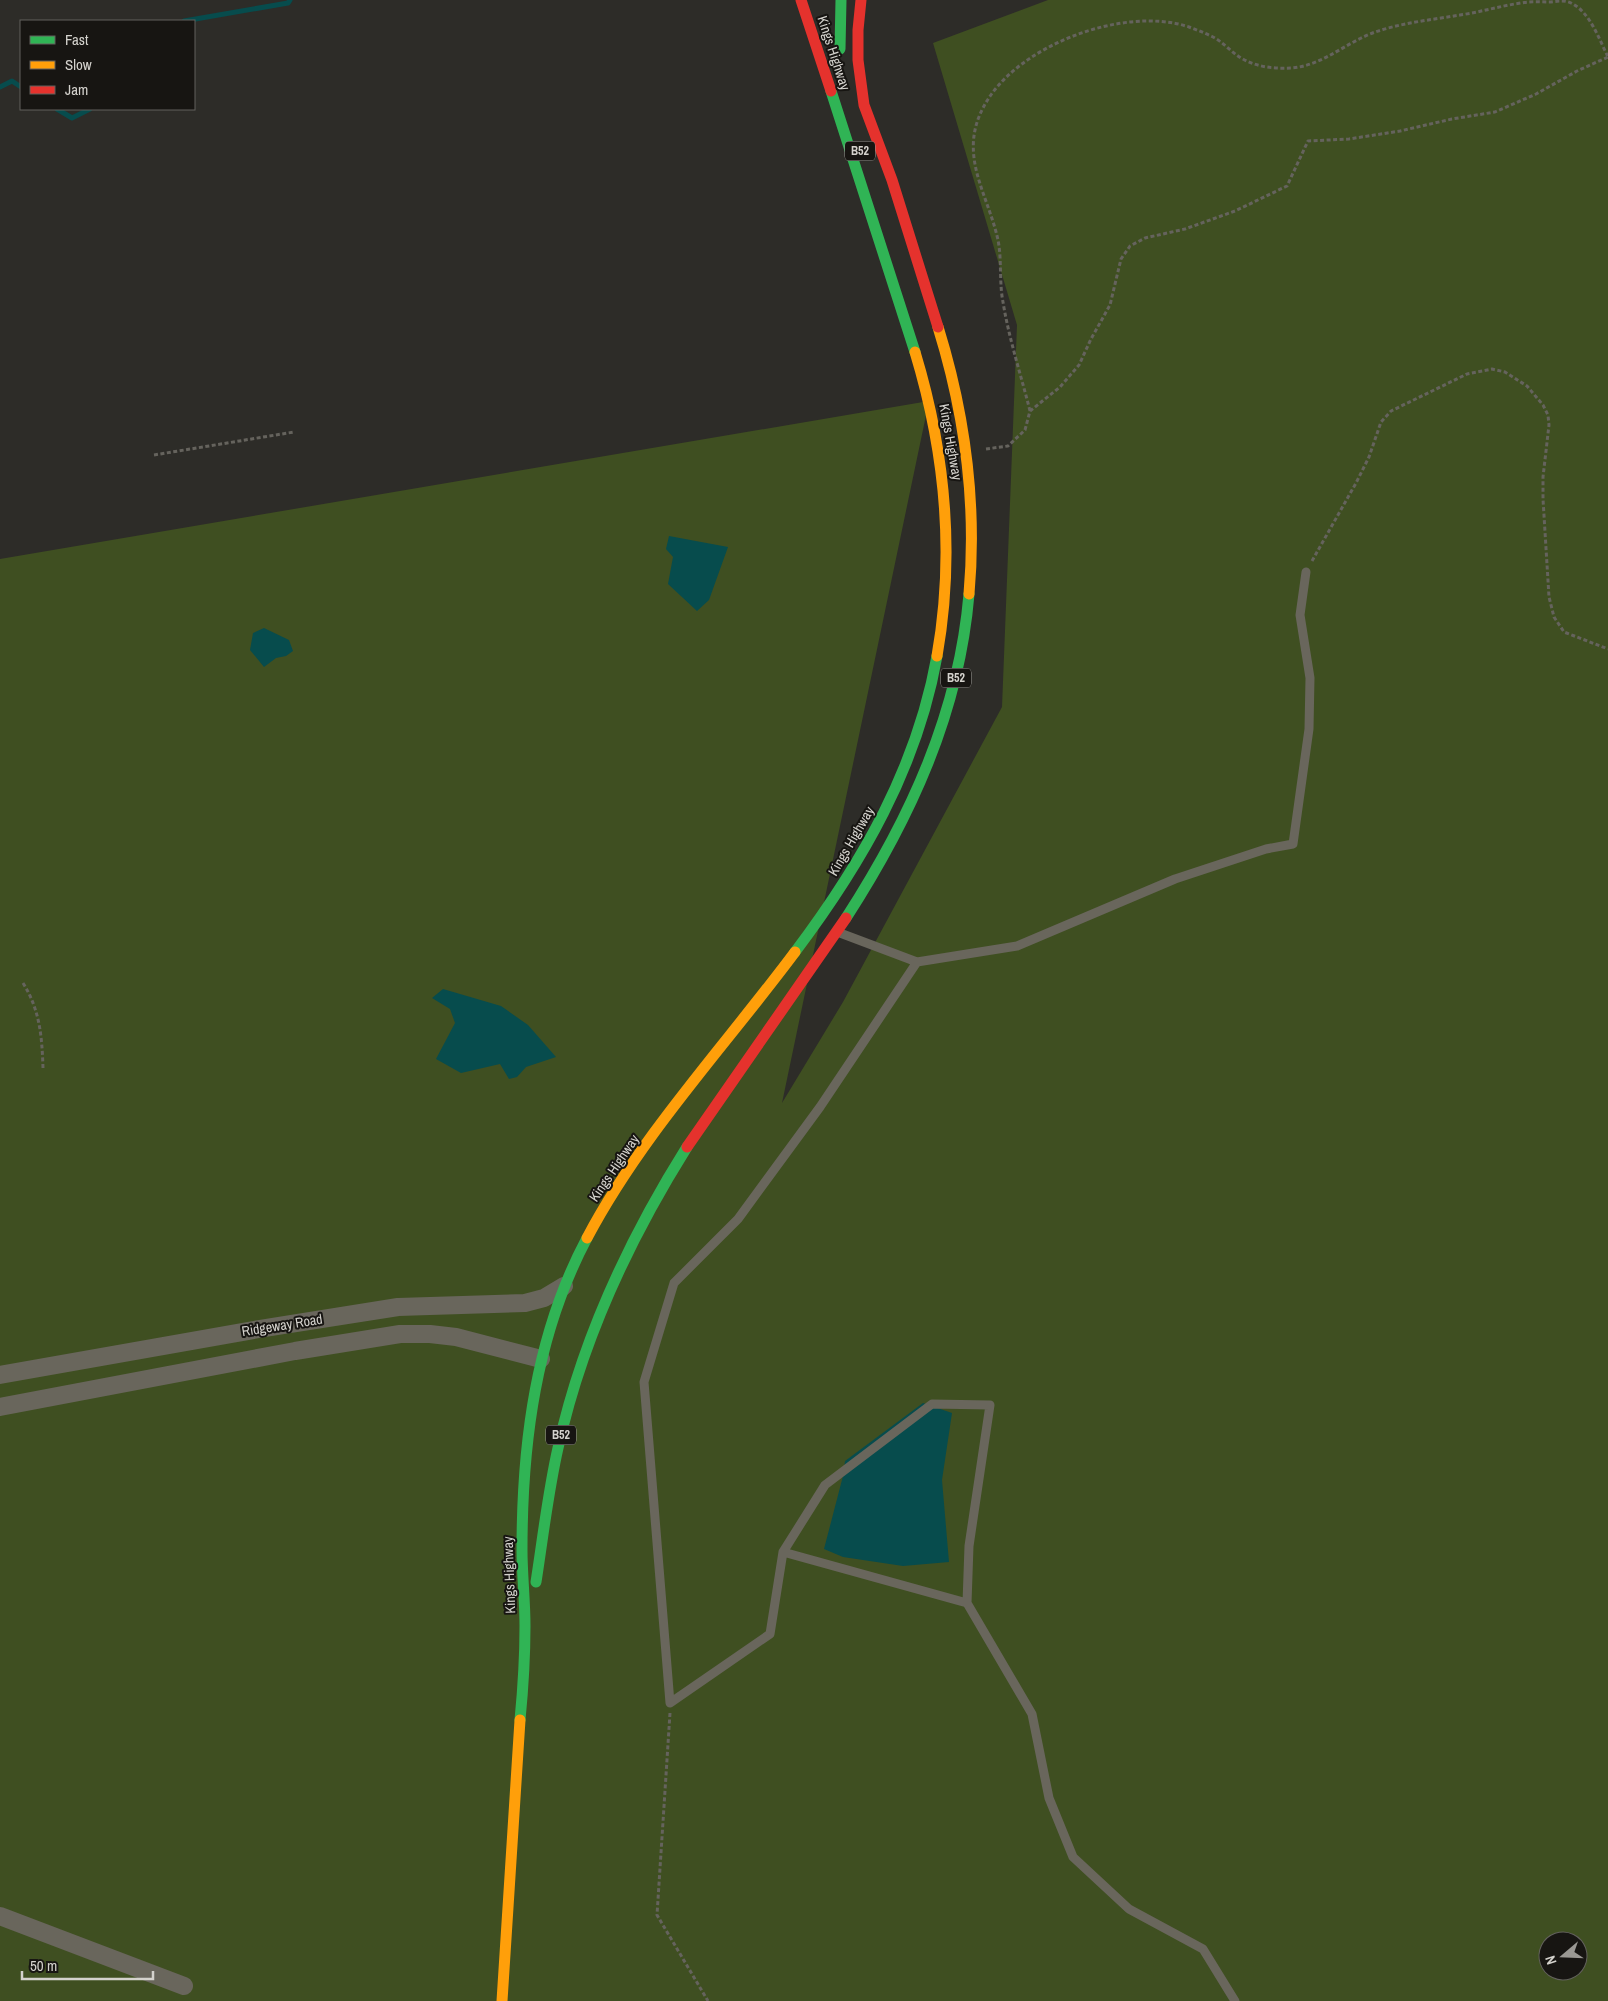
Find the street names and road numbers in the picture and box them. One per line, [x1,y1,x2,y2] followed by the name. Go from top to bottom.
[814,13,855,93] street label: Kings Highway
[845,142,875,160] road number: B52
[935,402,967,482] street label: Kings Highway
[941,668,971,688] road number: B52
[824,803,878,879] street label: Kings Highway
[585,1131,643,1205] street label: Kings Highway
[240,1310,324,1340] street label: Ridgeway Road
[546,1426,576,1444] road number: B52
[499,1536,519,1614] street label: Kings Highway

